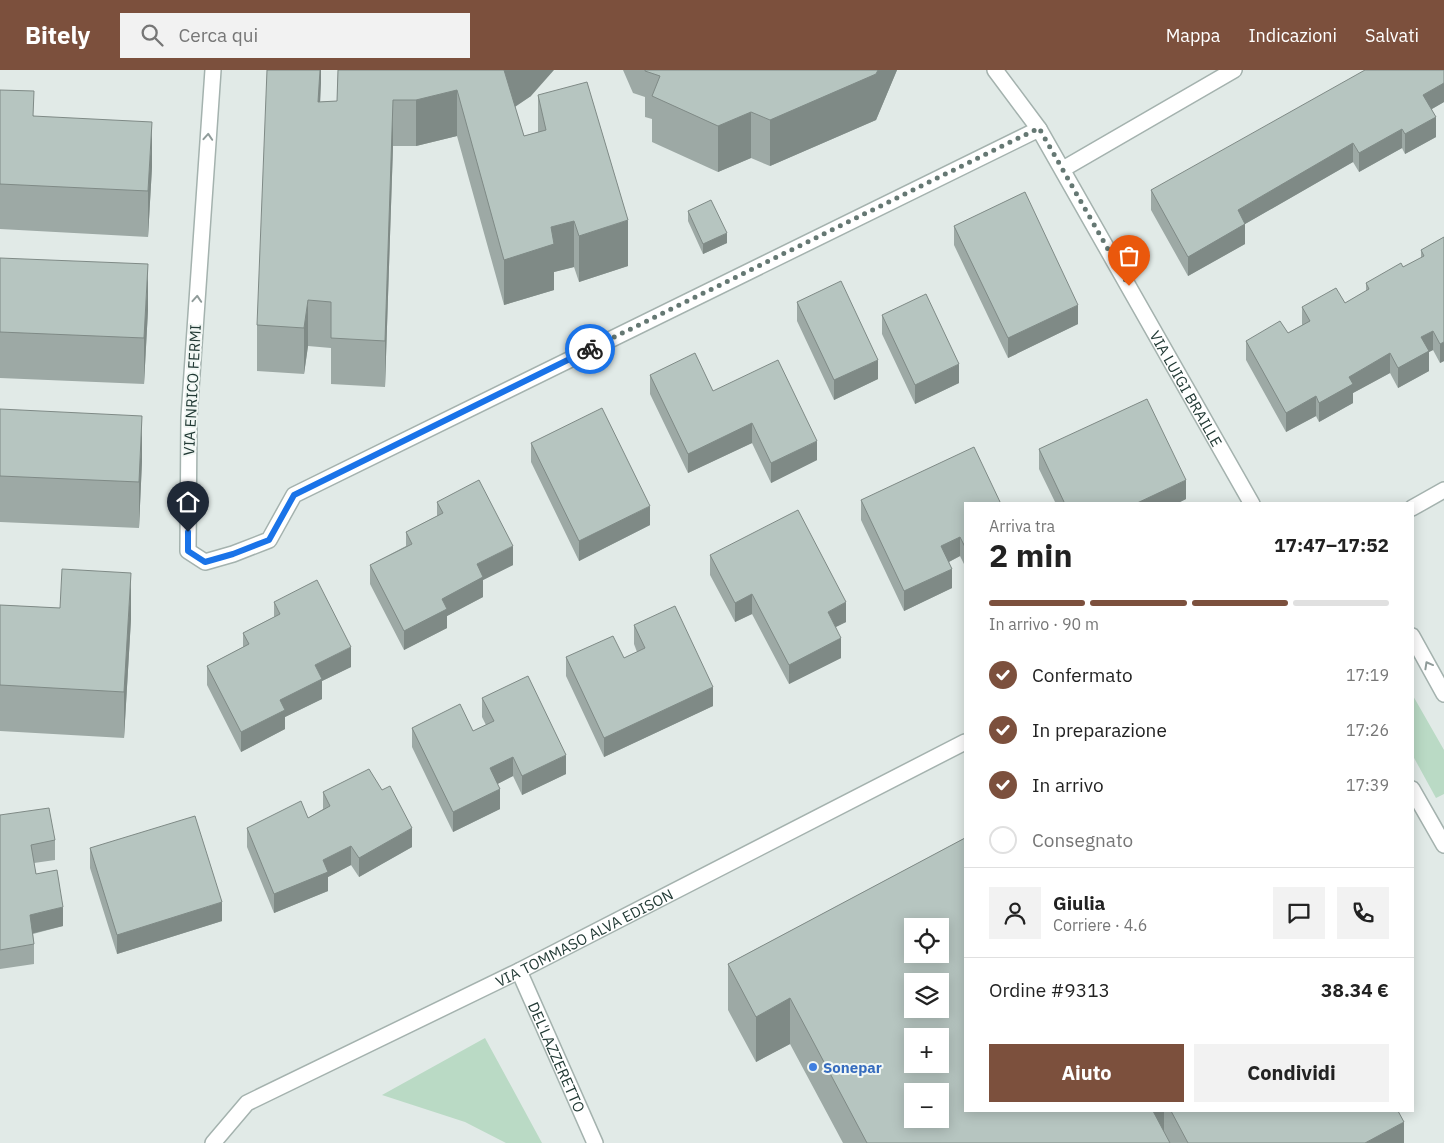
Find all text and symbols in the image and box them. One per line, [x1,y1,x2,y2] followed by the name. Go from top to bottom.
[120,13,470,58] search box
[25,19,90,51] text: Bitely
[138,21,166,49] icon: search
[178,23,258,47] text: Cerca qui
[1166,24,1220,47] text: Mappa
[1248,24,1337,47] text: Indicazioni
[1365,24,1419,47] text: Salvati
[203,133,214,141] one-way arrow
[1108,235,1150,286] pin
[1115,242,1143,270] icon: bag
[191,295,202,303] one-way arrow
[179,324,205,456] street label: VIA ENRICO FERMI
[565,324,615,374] courier
[1146,327,1227,450] street label: VIA LUIGI BRAILLE
[576,335,604,363] icon: bike
[167,481,209,532] pin
[174,488,202,516] icon: home
[989,516,1055,536] text: Arriva tra
[1274,533,1389,557] text: 17:47–17:52
[989,534,1073,576] text: 2 min
[989,614,1099,634] text: In arrivo · 90 m
[989,661,1017,689] icon: check
[1424,662,1434,671] one-way arrow
[1032,663,1133,687] text: Confermato
[1346,665,1389,685] text: 17:19
[989,716,1017,744] icon: check
[1032,718,1167,742] text: In preparazione
[1346,720,1389,740] text: 17:26
[989,771,1017,799] icon: check
[1032,773,1104,797] text: In arrivo
[1346,775,1389,795] text: 17:39
[1032,828,1133,852] text: Consegnato
[492,884,676,991] street label: VIA TOMMASO ALVA EDISON
[989,887,1041,939] button: person
[1273,887,1325,939] button: chat
[1337,887,1389,939] button: phone
[1053,891,1105,915] text: Giulia
[1053,915,1147,935] text: Corriere · 4.6
[904,918,949,1128] map controls
[904,918,949,963] button: locate
[904,973,949,1018] button: layers
[989,978,1110,1002] text: Ordine #9313
[1321,978,1389,1002] text: 38.34 €
[524,999,590,1115] street label: DEL'LAZZERETTO
[904,1028,949,1073] button: +
[989,1044,1184,1102] button: Aiuto
[1194,1044,1389,1102] button: Condividi
[823,1058,882,1077] place label: Sonepar
[807,1061,819,1073] marker: Sonepar
[904,1083,949,1128] button: −

